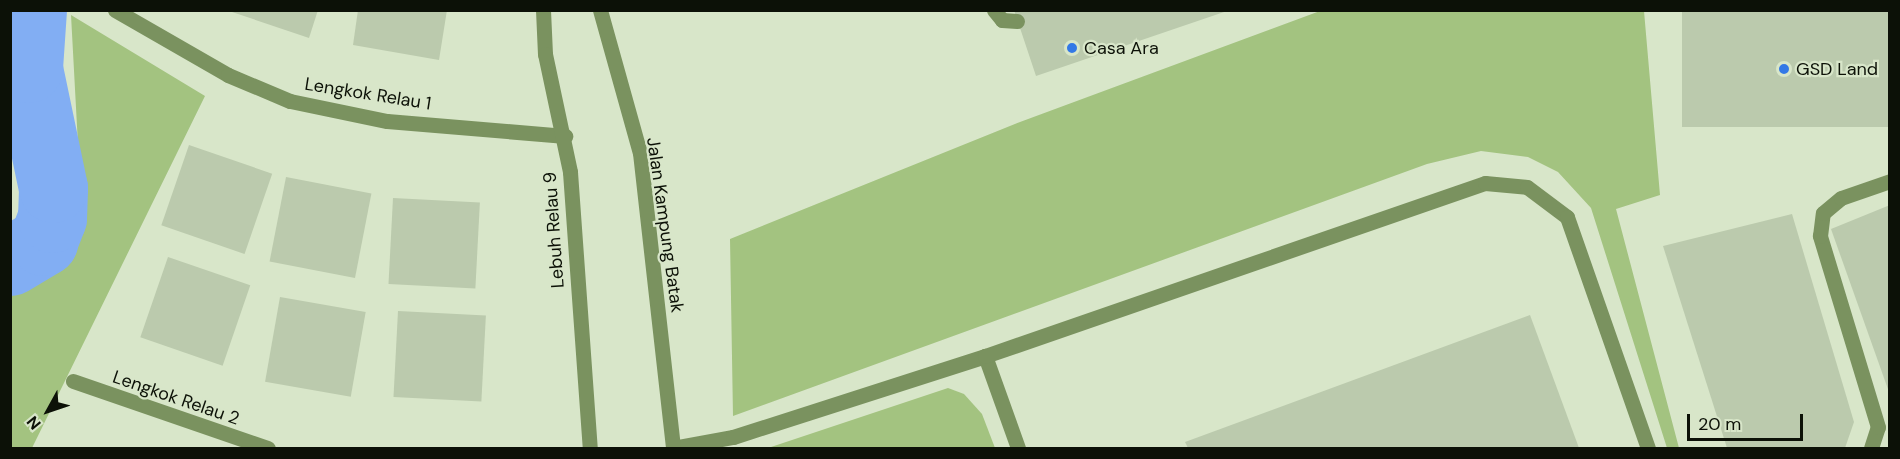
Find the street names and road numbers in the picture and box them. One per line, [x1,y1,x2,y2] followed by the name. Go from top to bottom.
[303,73,433,115] street label: Lengkok Relau 1
[642,136,688,314] street label: Jalan Kampung Batak
[539,171,569,289] street label: Lebuh Relau 9
[110,366,242,430] street label: Lengkok Relau 2

